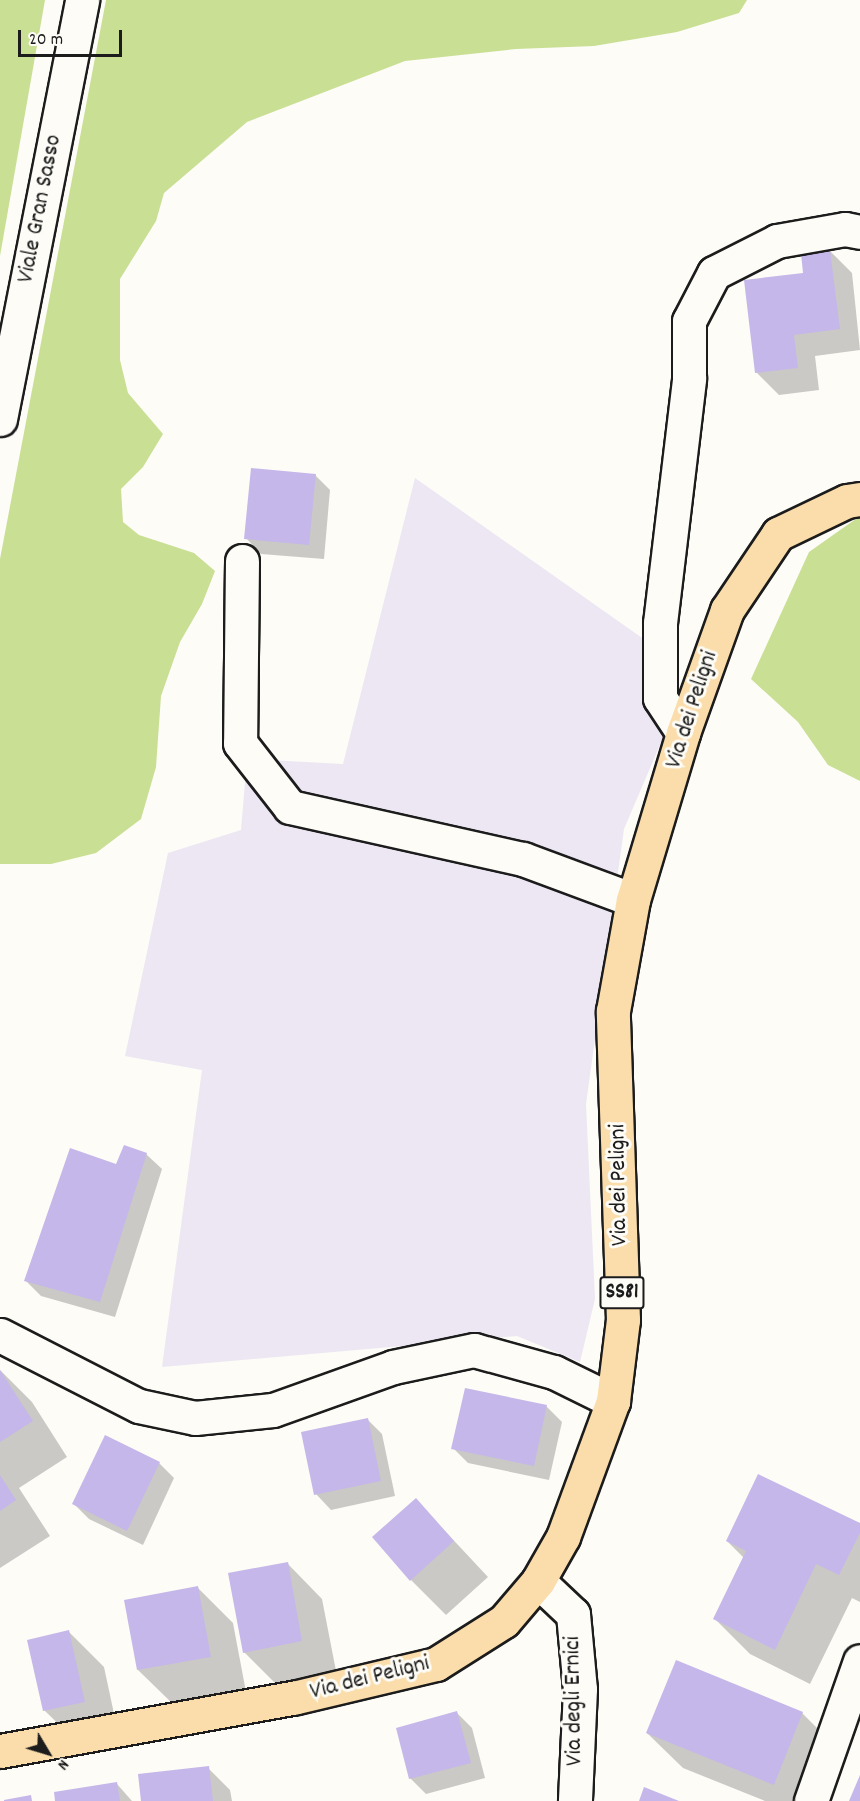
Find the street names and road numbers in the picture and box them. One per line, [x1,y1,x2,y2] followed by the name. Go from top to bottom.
[13,132,69,286] street label: Viale Gran Sasso
[660,648,726,772] street label: Via dei Peligni
[605,1124,635,1246] street label: Via dei Peligni
[598,1274,646,1312] road number: SS81
[559,1636,591,1766] street label: Via degli Ernici
[307,1650,433,1708] street label: Via dei Peligni

